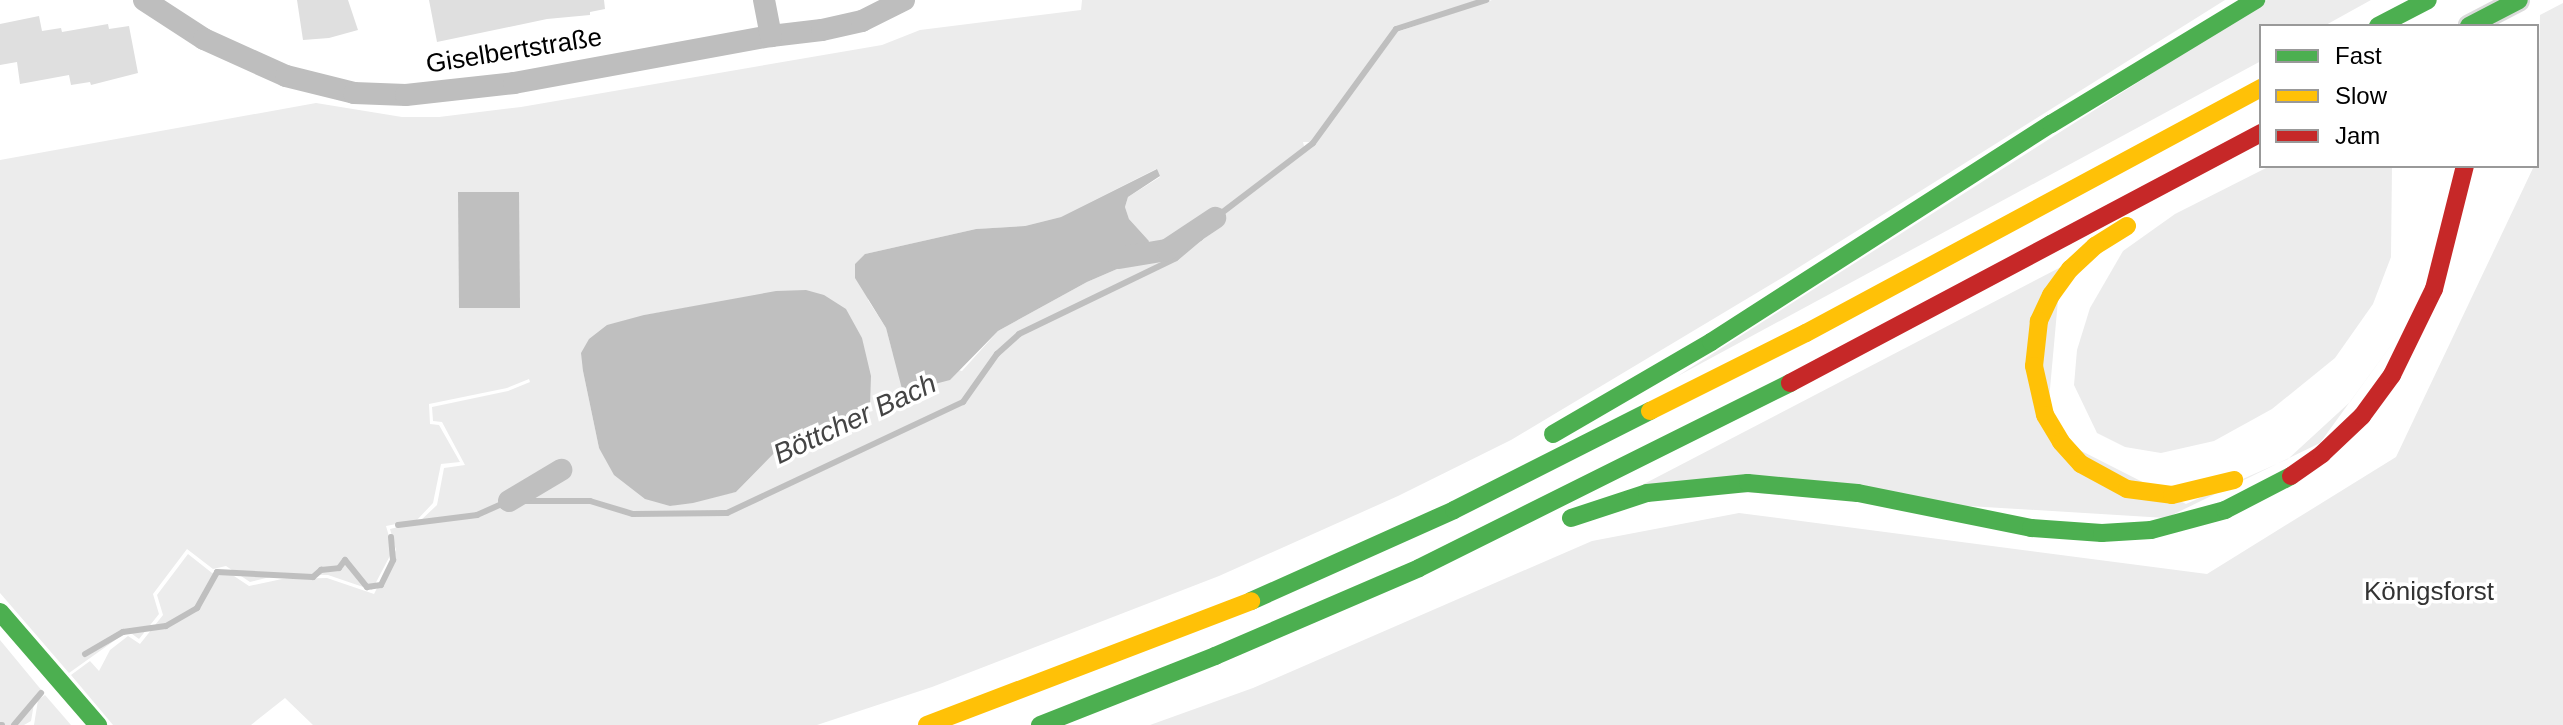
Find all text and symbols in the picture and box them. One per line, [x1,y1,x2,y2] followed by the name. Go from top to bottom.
[424,22,604,80] street label: Giselbertstraße
[2259,24,2539,168] legend
[2335,42,2382,69] text: Fast
[2335,82,2387,109] text: Slow
[2335,122,2380,149] text: Jam
[768,367,942,471] water label: Böttcher Bach
[2364,576,2494,608] park label: Königsforst

